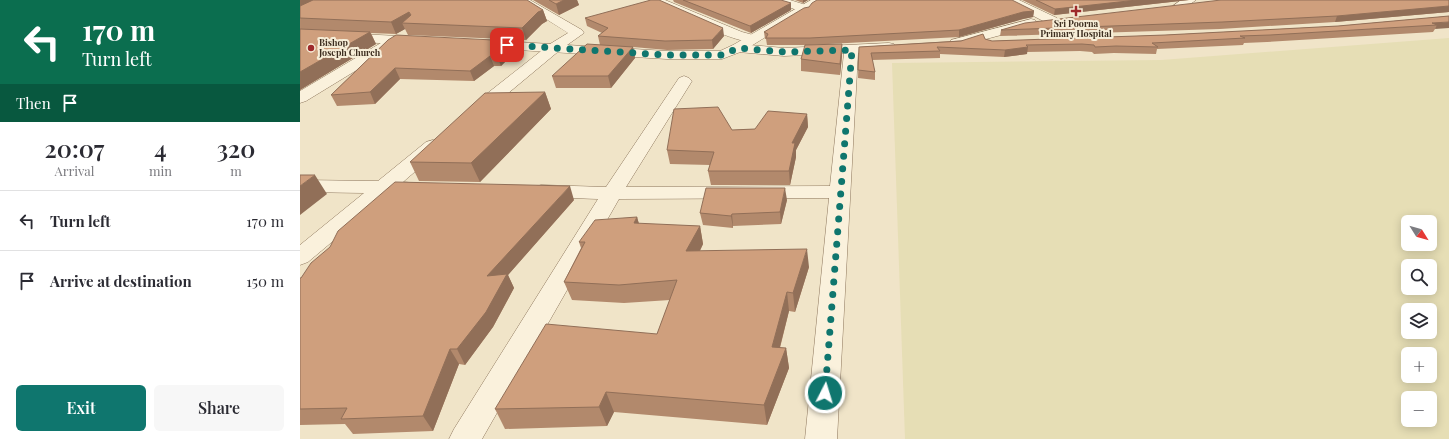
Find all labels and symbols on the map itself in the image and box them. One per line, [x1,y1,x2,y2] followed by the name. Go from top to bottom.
[1070,5,1082,17] marker: Sri Poorna Primary Hospital
[1040,17,1112,39] place label: Sri Poorna Primary Hospital
[490,28,524,62] pin
[318,36,381,58] place label: Bishop Joseph Church
[306,43,316,53] marker: Bishop Joseph Church
[1401,215,1437,251] north arrow
[804,372,846,414] position arrow

